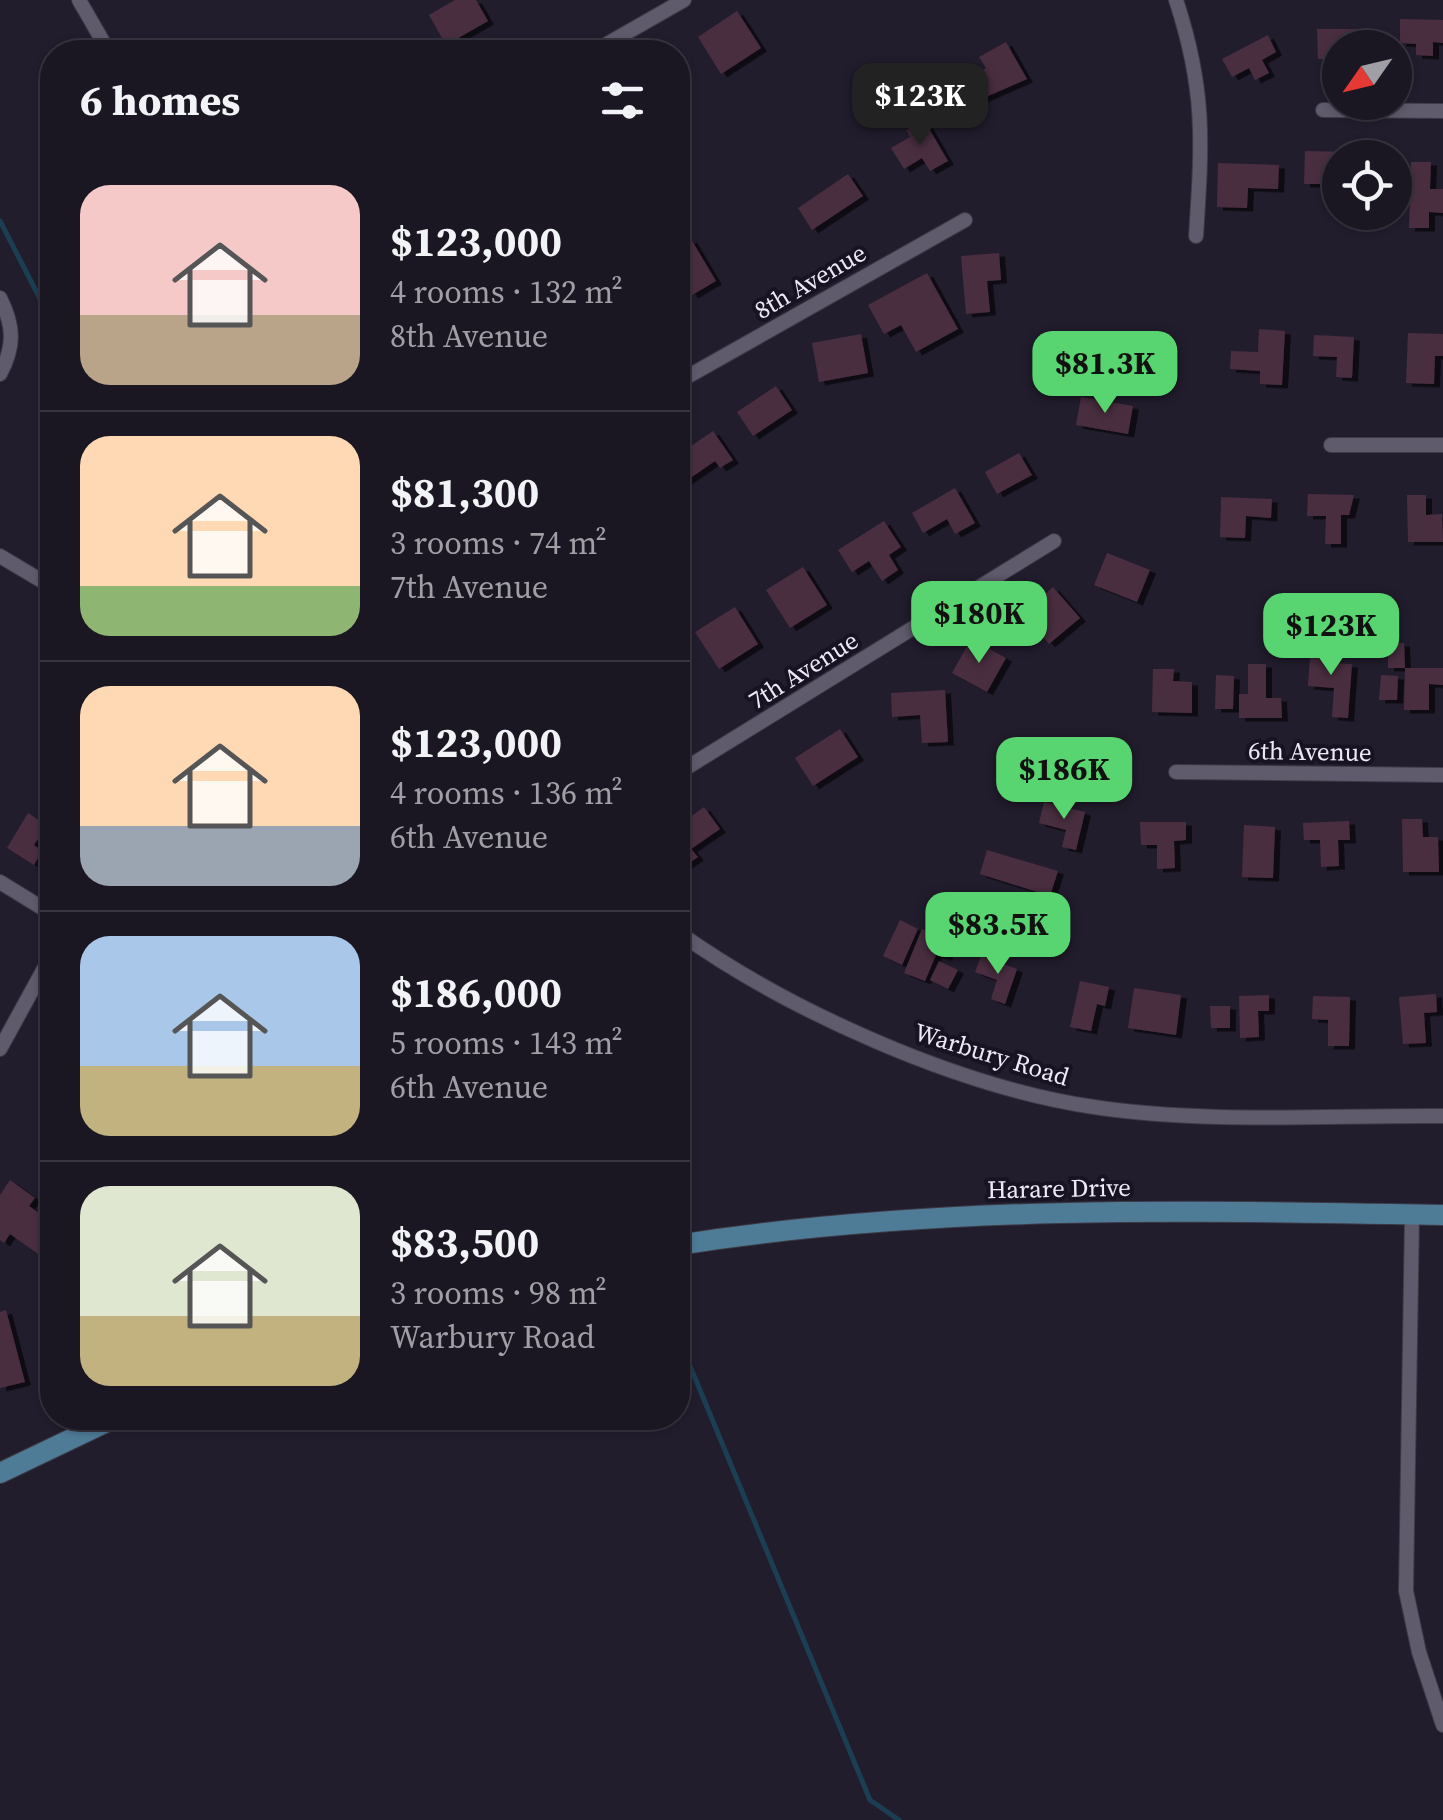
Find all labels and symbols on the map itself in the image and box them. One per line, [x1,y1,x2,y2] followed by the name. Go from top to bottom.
[1322,30,1412,120] north arrow
[850,63,990,148] pin: $123K
[748,235,872,327] street label: 8th Avenue
[1024,331,1186,416] pin: $81.3K
[909,581,1049,666] pin: $180K
[1261,593,1401,678] pin: $123K
[742,623,864,717] street label: 7th Avenue
[1248,733,1372,769] street label: 6th Avenue
[994,737,1134,822] pin: $186K
[917,892,1079,977] pin: $83.5K
[910,1014,1074,1094] street label: Warbury Road
[987,1170,1131,1206] street label: Harare Drive

